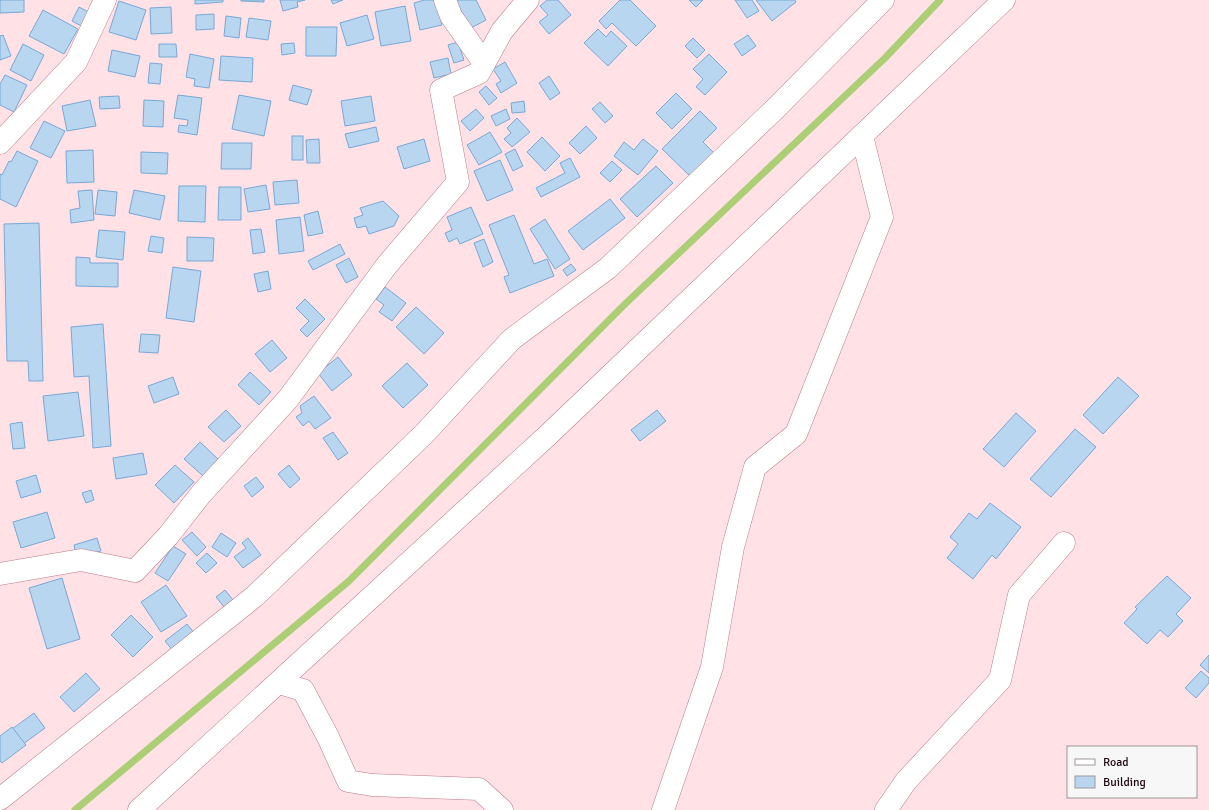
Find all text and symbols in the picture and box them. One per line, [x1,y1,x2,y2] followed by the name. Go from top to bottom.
[1067,746,1197,798] legend
[1103,755,1129,770] text: Road
[1103,775,1146,790] text: Building

